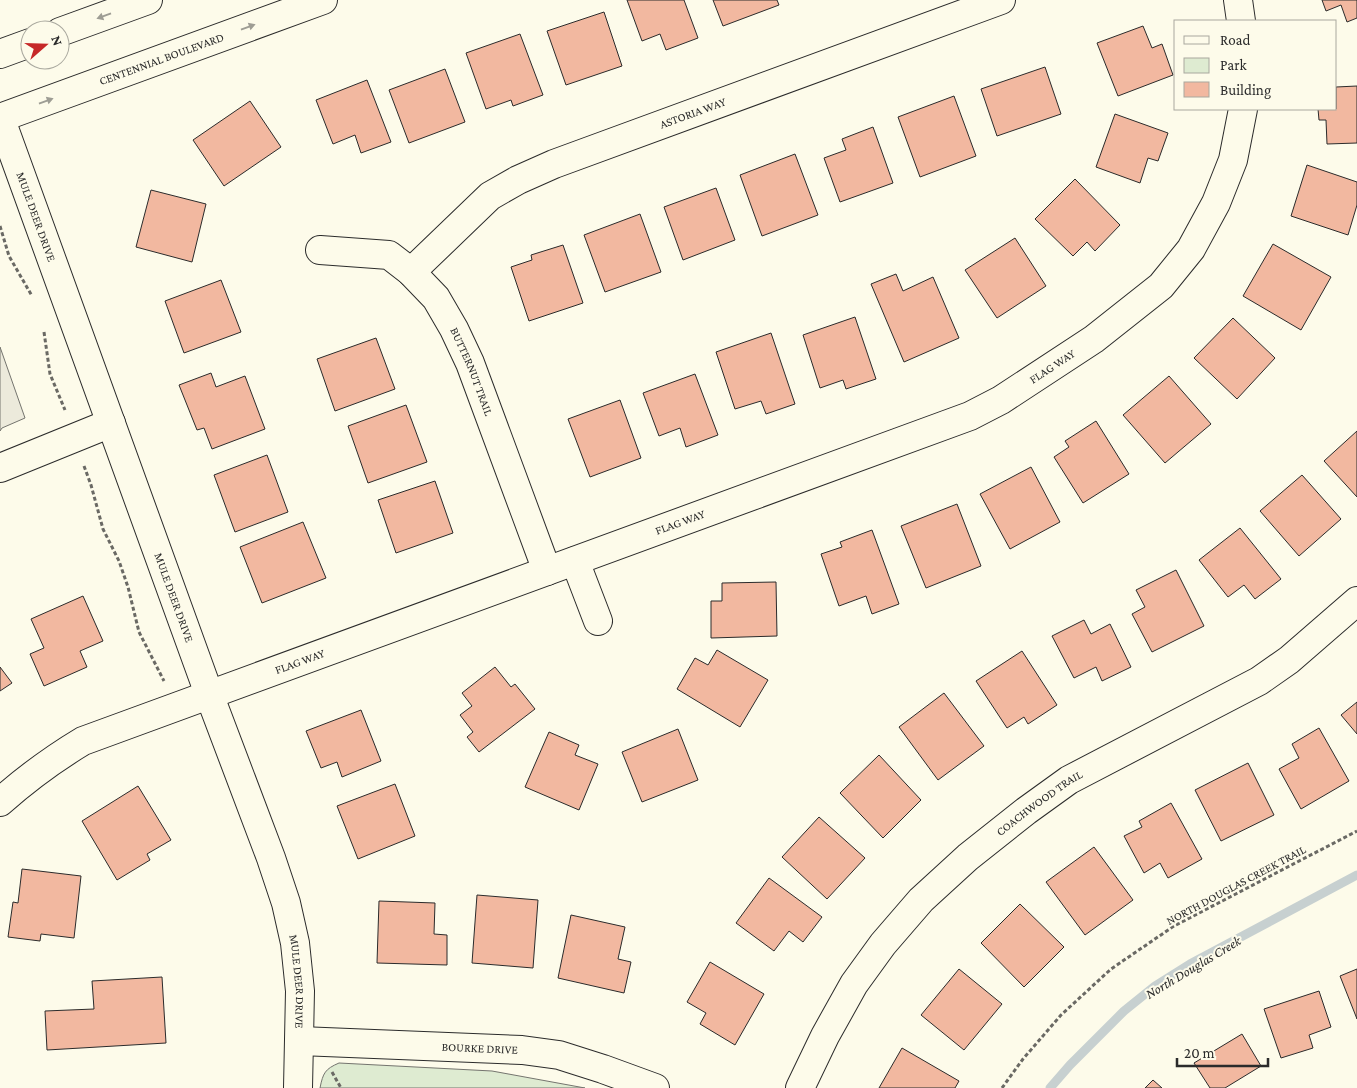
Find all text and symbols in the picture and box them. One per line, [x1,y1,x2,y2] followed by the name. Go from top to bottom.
[96,12,111,20] one-way arrow
[20,20,70,70] north arrow
[1174,20,1337,110] legend
[241,23,256,31] one-way arrow
[97,30,226,88] street label: CENTENNIAL BOULEVARD
[1220,32,1251,48] text: Road
[48,33,67,48] text: N
[1220,57,1247,73] text: Park
[1220,82,1271,99] text: Building
[658,94,728,132] street label: ASTORIA WAY
[39,97,54,105] one-way arrow
[13,170,59,264] street label: MULE DEER DRIVE
[447,325,496,418] street label: BUTTERNUT TRAIL
[1027,346,1078,386] street label: FLAG WAY
[653,507,707,538] street label: FLAG WAY
[151,551,197,645] street label: MULE DEER DRIVE
[273,646,327,677] street label: FLAG WAY
[993,767,1085,839] street label: COACHWOOD TRAIL
[1164,842,1308,928] street label: NORTH DOUGLAS CREEK TRAIL
[1142,932,1244,1002] water label: North Douglas Creek
[286,933,307,1029] street label: MULE DEER DRIVE
[1177,1036,1268,1068] scale bar
[441,1040,519,1057] street label: BOURKE DRIVE
[1184,1045,1215,1061] text: 20 m

